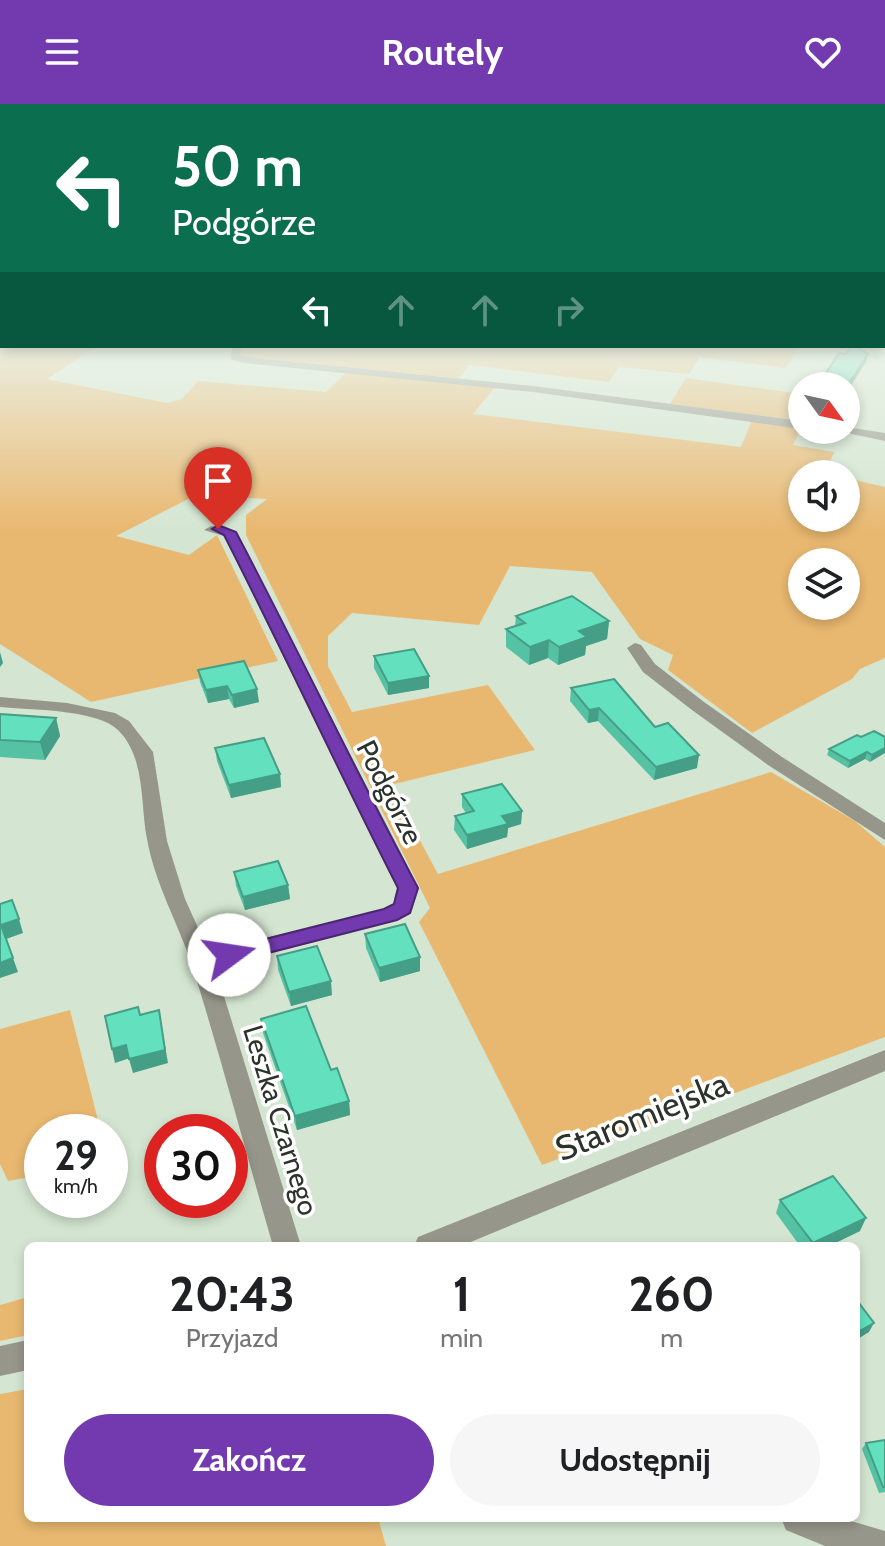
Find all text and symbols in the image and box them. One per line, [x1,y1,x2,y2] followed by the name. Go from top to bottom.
[40,30,84,74] icon: menu
[382,30,503,74] text: Routely
[801,30,845,74] icon: heart
[172,132,303,200] text: 50 m
[40,136,144,240] icon: left
[172,200,316,244] text: Podgórze
[295,288,339,332] icon: left
[379,288,423,332] icon: ahead
[463,288,507,332] icon: ahead
[547,288,591,332] icon: right
[788,372,860,444] north arrow
[788,372,860,620] map controls
[184,447,252,529] pin
[196,459,240,503] icon: arrive
[788,460,860,532] button: sound
[788,548,860,620] button: layers
[349,734,431,850] street label: Podgórze
[187,913,271,997] position arrow
[236,1021,326,1219] street label: Leszka Czarnego
[549,1062,735,1170] street label: Staromiejska
[144,1114,248,1218] speed limit sign: 30
[54,1131,98,1180] text: 29
[54,1174,98,1198] text: km/h
[169,1265,295,1323] text: 20:43
[453,1265,471,1323] text: 1
[628,1265,715,1323] text: 260
[186,1322,278,1354] text: Przyjazd
[440,1322,483,1354] text: min
[660,1322,683,1354] text: m
[64,1414,434,1506] button: Zakończ
[450,1414,820,1506] button: Udostępnij

